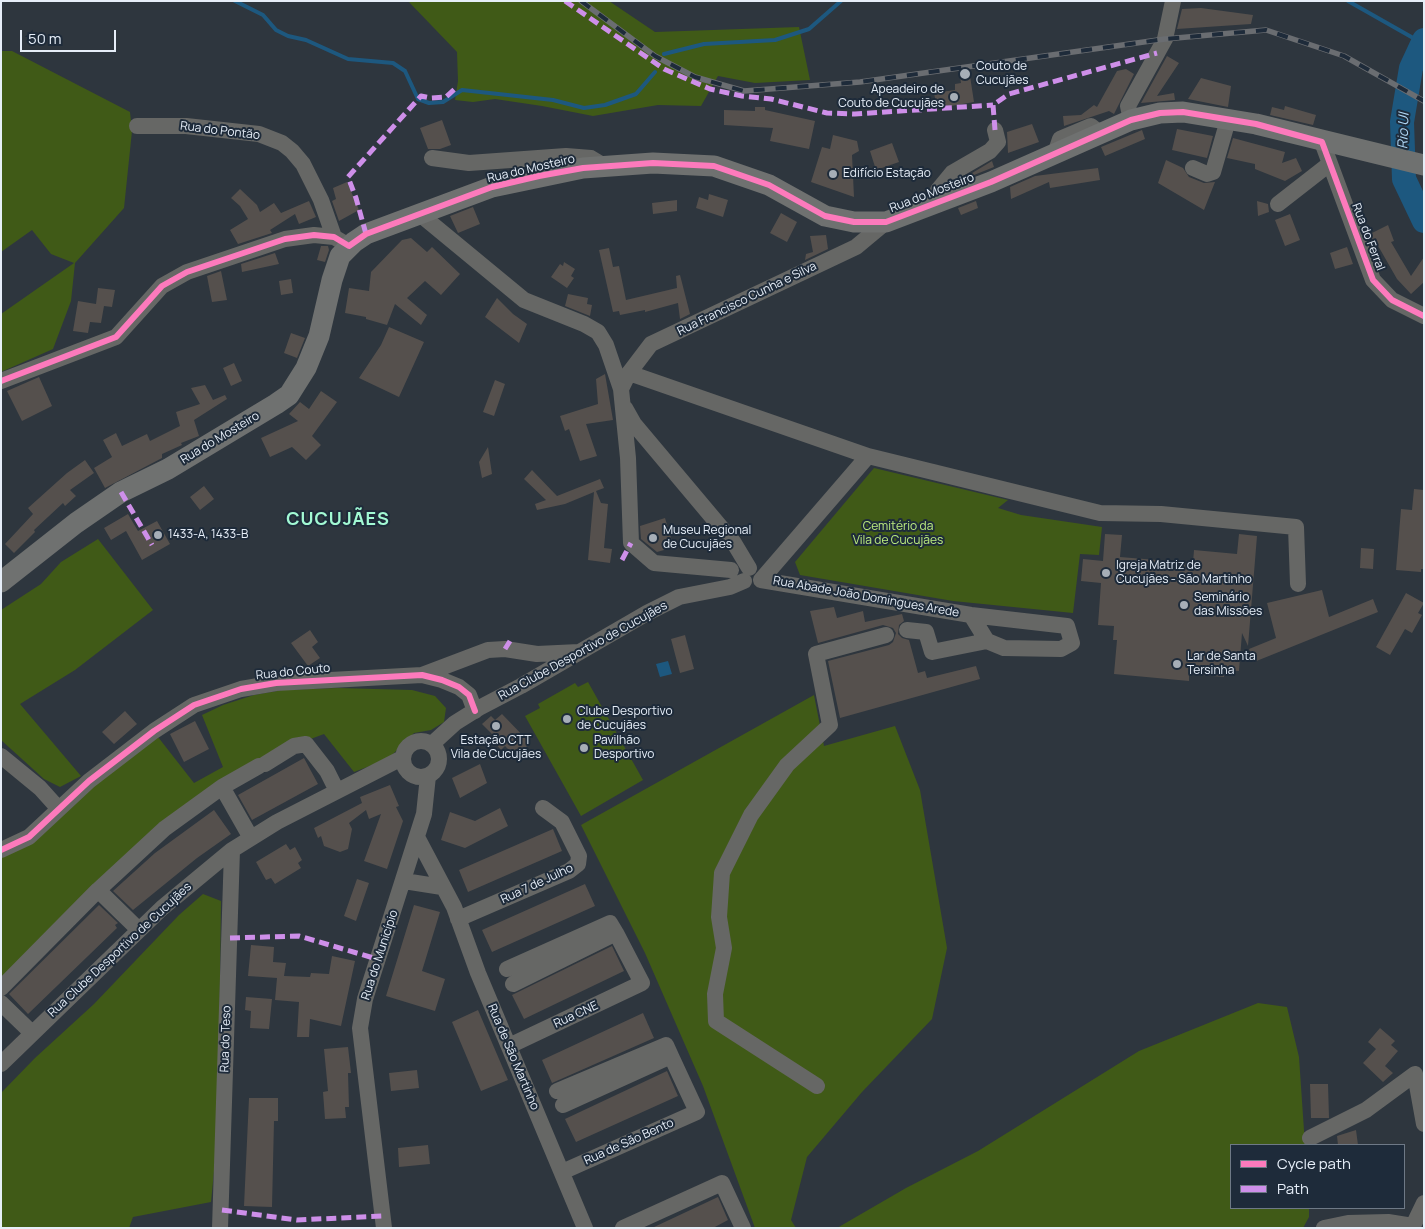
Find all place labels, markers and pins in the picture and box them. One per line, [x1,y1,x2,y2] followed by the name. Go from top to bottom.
[976,60,1028,88] place label: Couto de Cucujães
[958,67,972,81] marker: Couto de Cucujães
[838,83,944,111] place label: Apeadeiro de Couto de Cucujães
[948,91,960,103] marker: Apeadeiro de Couto de Cucujães
[843,167,931,181] place label: Edifício Estação
[827,168,839,180] marker: Edifício Estação
[663,524,751,552] place label: Museu Regional de Cucujães
[168,528,248,542] place label: 1433-A, 1433-B
[152,529,164,541] marker: 1433-A, 1433-B
[647,532,659,544] marker: Museu Regional de Cucujães
[1116,559,1252,587] place label: Igreja Matriz de Cucujães - São Martinho
[1100,567,1112,579] marker: Igreja Matriz de Cucujães - São Martinho
[1194,591,1262,619] place label: Seminário das Missões
[1178,599,1190,611] marker: Seminário das Missões
[1187,650,1256,678] place label: Lar de Santa Tersinha
[1171,658,1183,670] marker: Lar de Santa Tersinha
[577,705,672,733] place label: Clube Desportivo de Cucujães
[561,713,573,725] marker: Clube Desportivo de Cucujães
[490,720,502,732] marker: Estação CTT Vila de Cucujães
[451,734,541,762] place label: Estação CTT Vila de Cucujães
[594,734,654,762] place label: Pavilhão Desportivo
[578,742,590,754] marker: Pavilhão Desportivo

